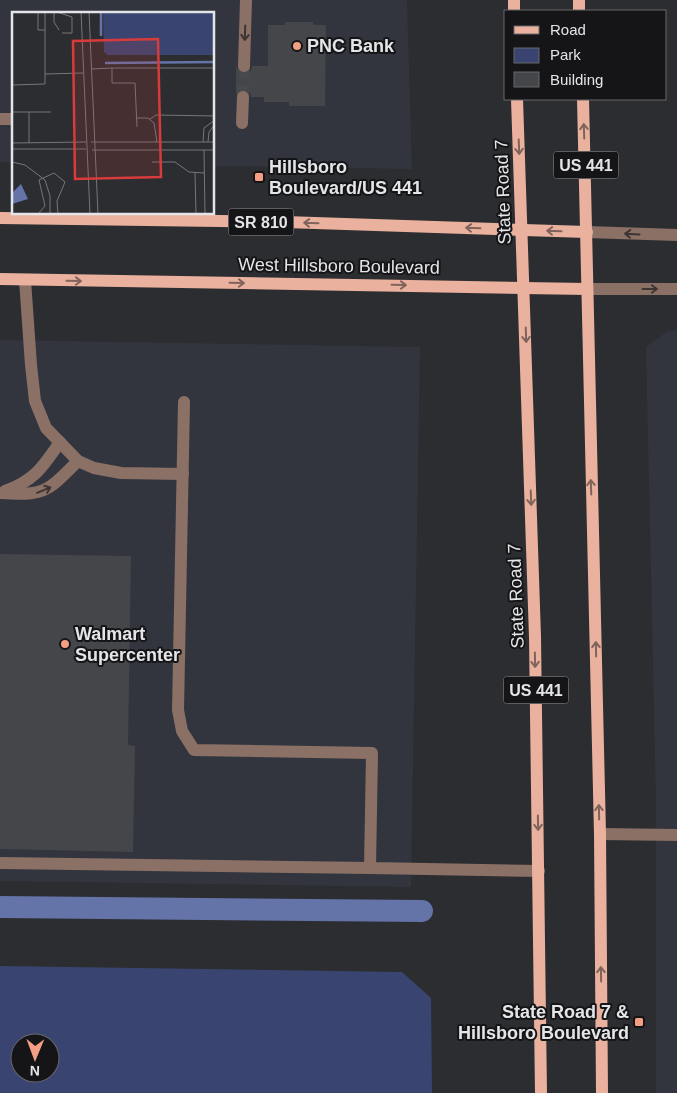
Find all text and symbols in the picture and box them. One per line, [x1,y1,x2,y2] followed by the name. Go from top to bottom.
[504,10,667,100] legend
[12,12,215,215] inset map
[550,21,586,38] text: Road
[241,25,250,41] one-way arrow
[307,36,395,56] place label: PNC Bank
[291,40,303,52] marker: PNC Bank
[550,46,581,63] text: Park
[550,71,603,88] text: Building
[580,123,589,139] one-way arrow
[491,139,515,245] street label: State Road 7
[514,139,524,155] one-way arrow
[554,152,618,178] road number: US 441
[269,157,422,198] place label: Hillsboro Boulevard/US 441
[253,171,265,183] marker: Hillsboro Boulevard/US 441
[228,208,294,236] road number: SR 810
[303,218,319,228] one-way arrow
[465,223,481,232] one-way arrow
[547,226,563,235] one-way arrow
[624,230,640,239] one-way arrow
[238,254,440,278] street label: West Hillsboro Boulevard
[66,276,82,285] one-way arrow
[228,278,244,287] one-way arrow
[390,280,407,290] one-way arrow
[641,284,657,294] one-way arrow
[521,326,531,343] one-way arrow
[587,479,596,495] one-way arrow
[36,484,51,494] one-way arrow
[526,489,536,505] one-way arrow
[504,543,528,649] street label: State Road 7
[75,624,180,665] place label: Walmart Supercenter
[59,638,71,650] marker: Walmart Supercenter
[591,642,601,658] one-way arrow
[530,652,540,668] one-way arrow
[504,676,568,704] road number: US 441
[594,804,604,820] one-way arrow
[533,814,543,830] one-way arrow
[596,967,606,983] one-way arrow
[458,1002,629,1043] place label: State Road 7 & Hillsboro Boulevard
[633,1016,645,1028] marker: State Road 7 & Hillsboro Boulevard
[10,1033,60,1083] north arrow
[30,1063,40,1079] text: N

